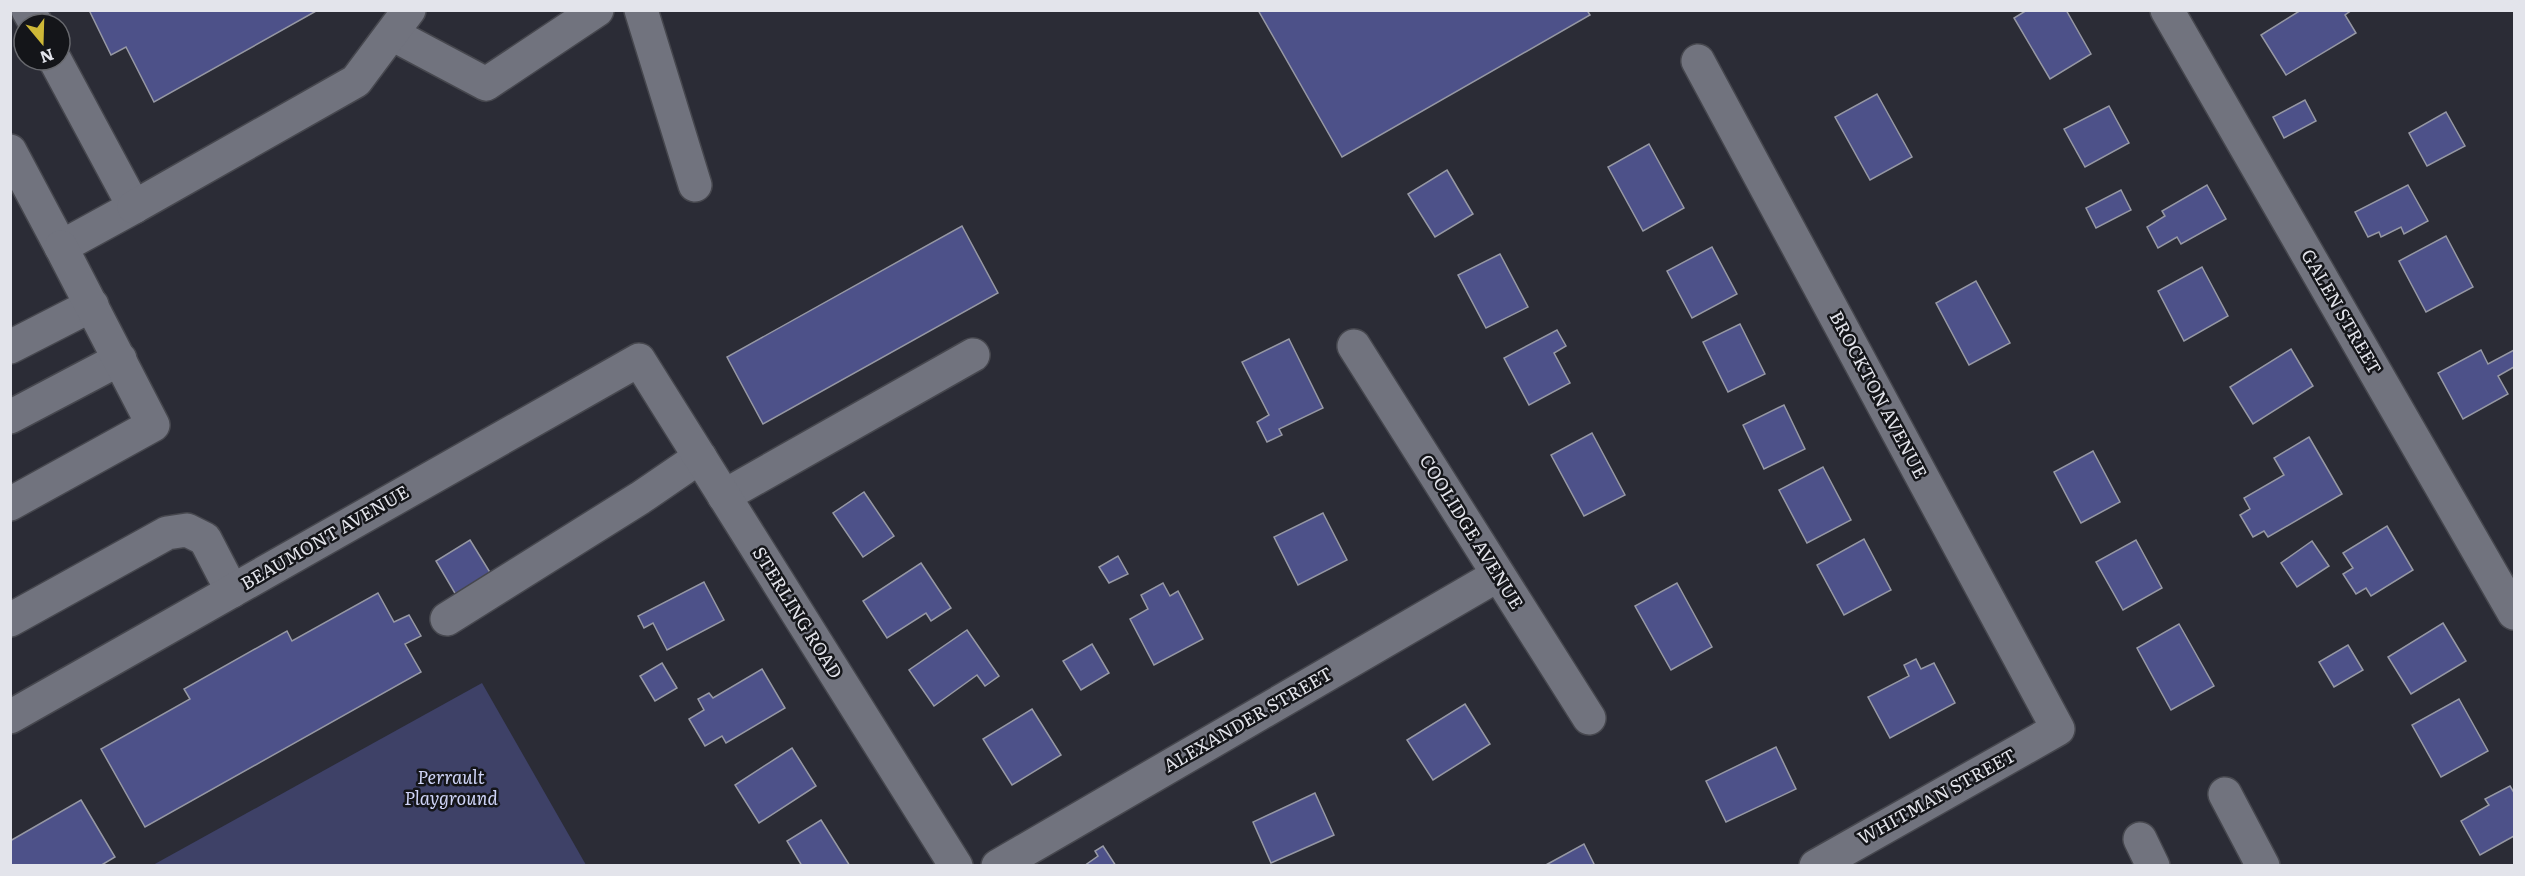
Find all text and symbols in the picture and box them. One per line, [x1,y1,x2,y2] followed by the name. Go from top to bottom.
[12,12,72,72] north arrow
[37,44,57,71] text: N
[2295,244,2389,379] street label: GALEN STREET
[1824,306,1935,483] street label: BROCKTON AVENUE
[1414,449,1531,614] street label: COOLIDGE AVENUE
[235,477,413,596] street label: BEAUMONT AVENUE
[747,541,850,683] street label: STERLING ROAD
[1158,659,1337,778] street label: ALEXANDER STREET
[1852,741,2020,851] street label: WHITMAN STREET
[404,763,498,811] park label: Perrault Playground

